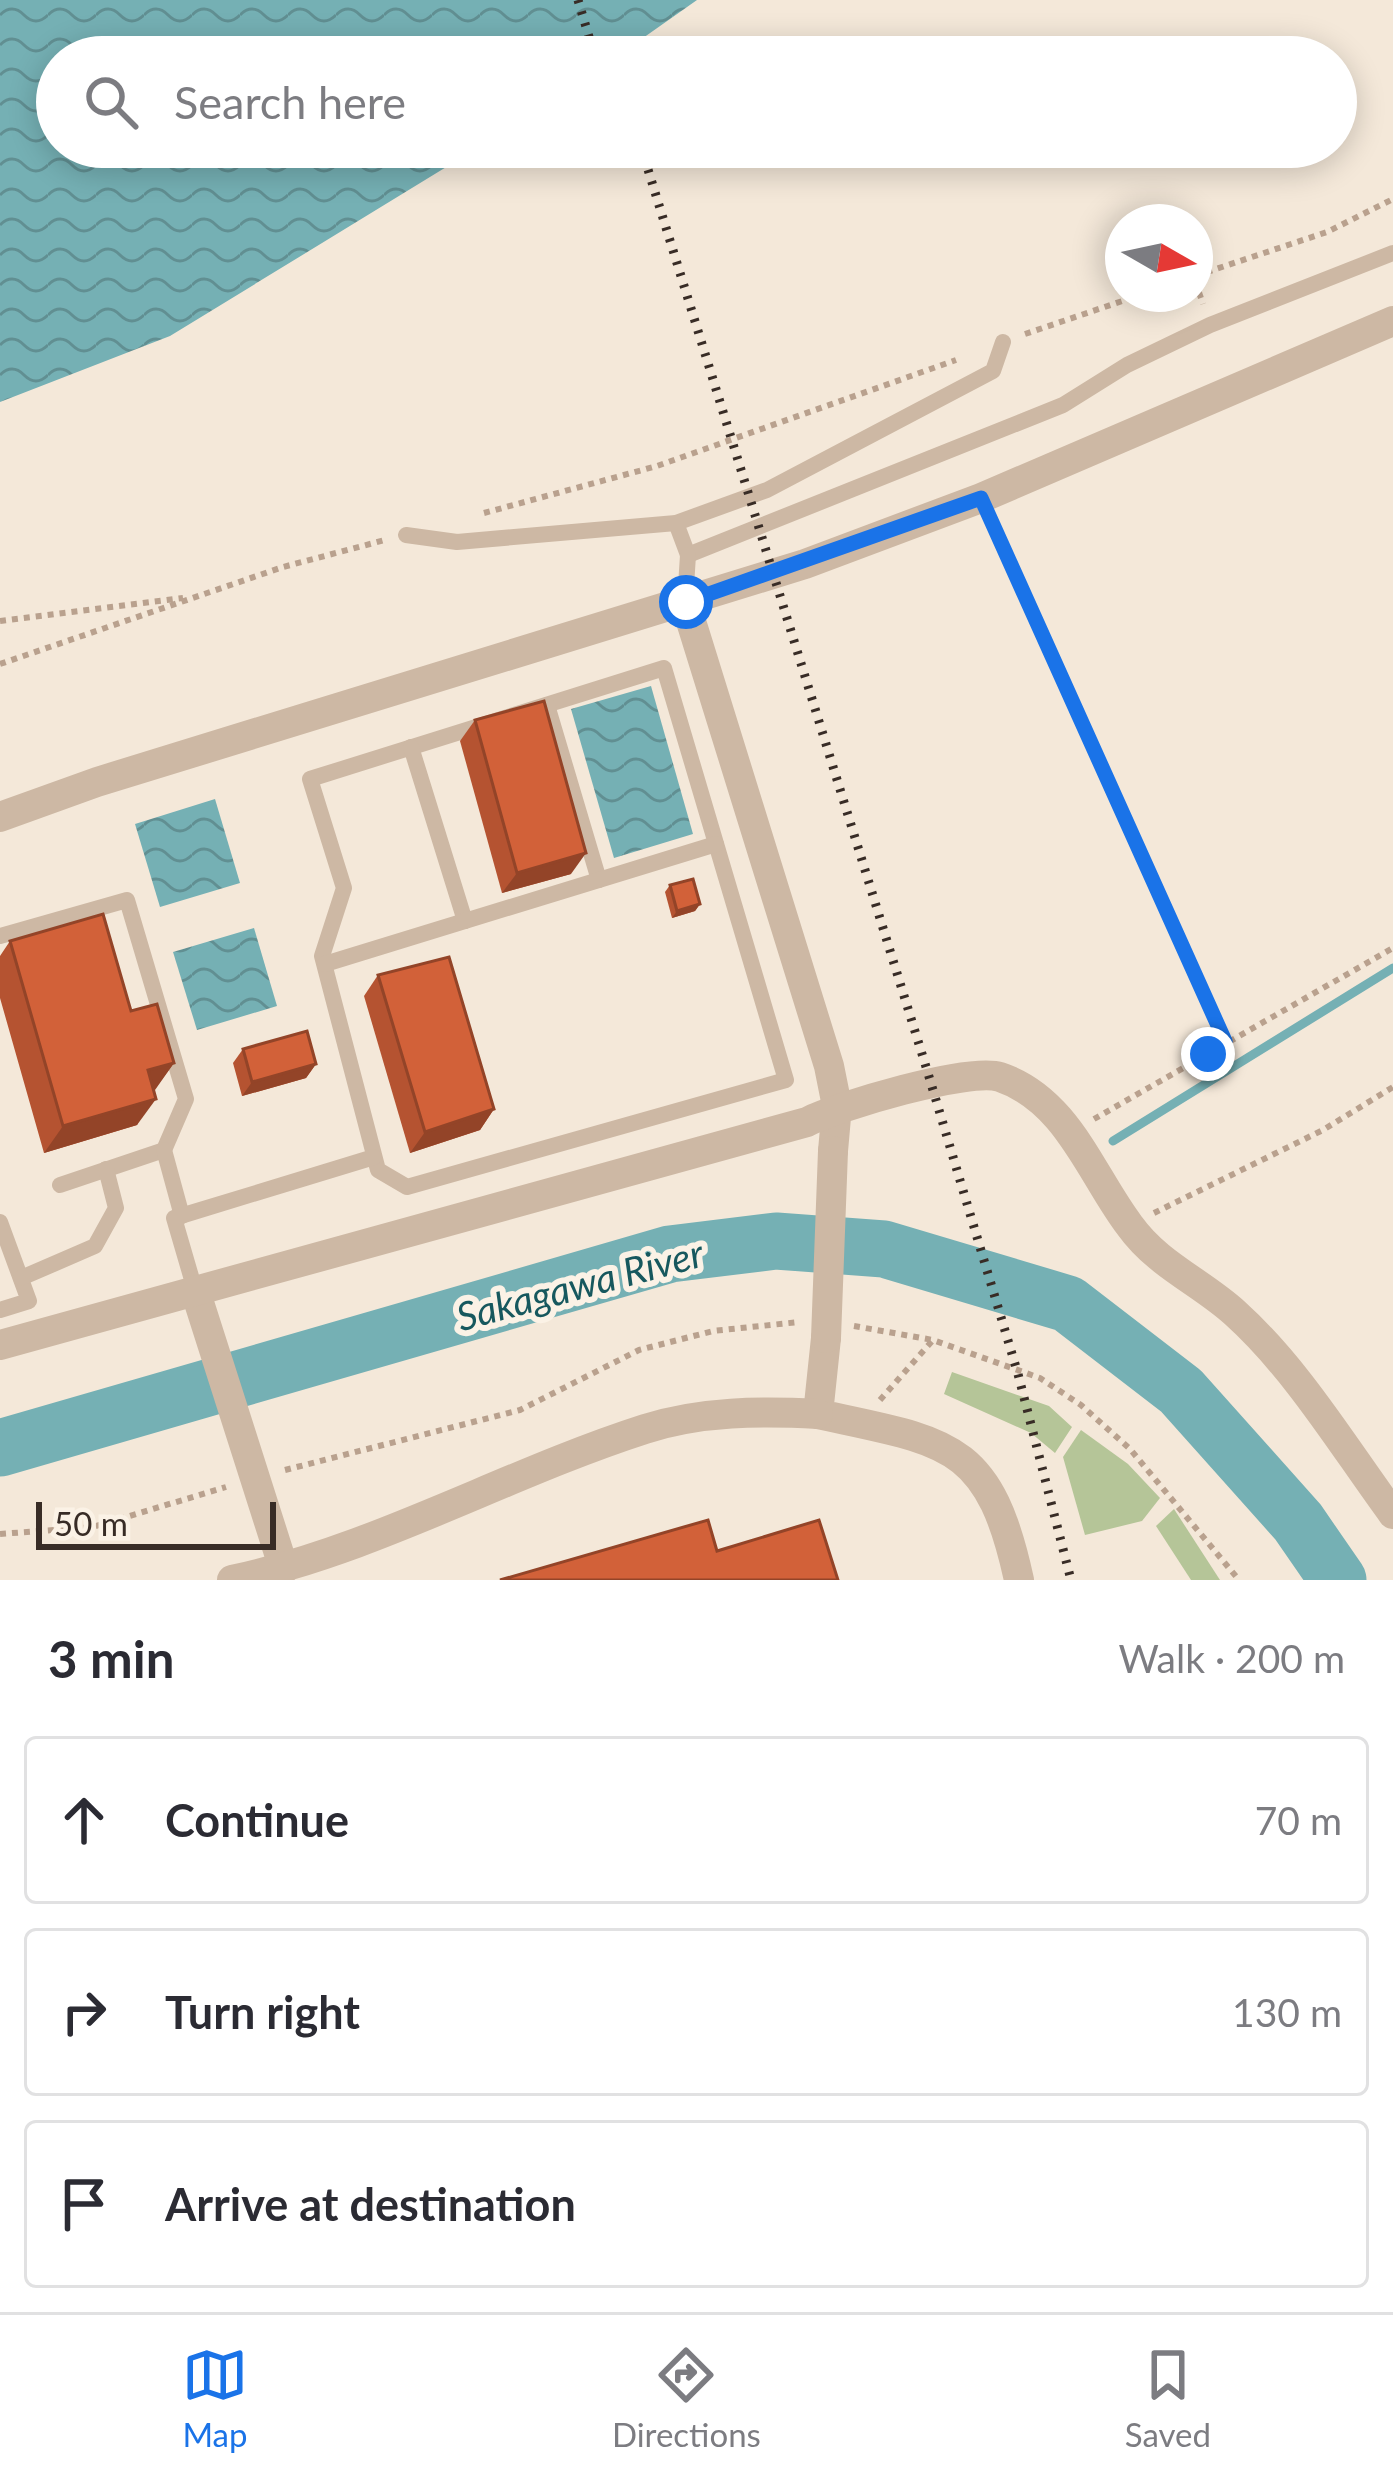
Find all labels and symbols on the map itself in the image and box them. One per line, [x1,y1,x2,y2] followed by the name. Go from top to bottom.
[1105,204,1213,312] north arrow
[659,575,713,629] route start
[1181,1027,1235,1081] route end
[451,1229,709,1339] water label: Sakagawa River
[36,1496,276,1549] scale bar

